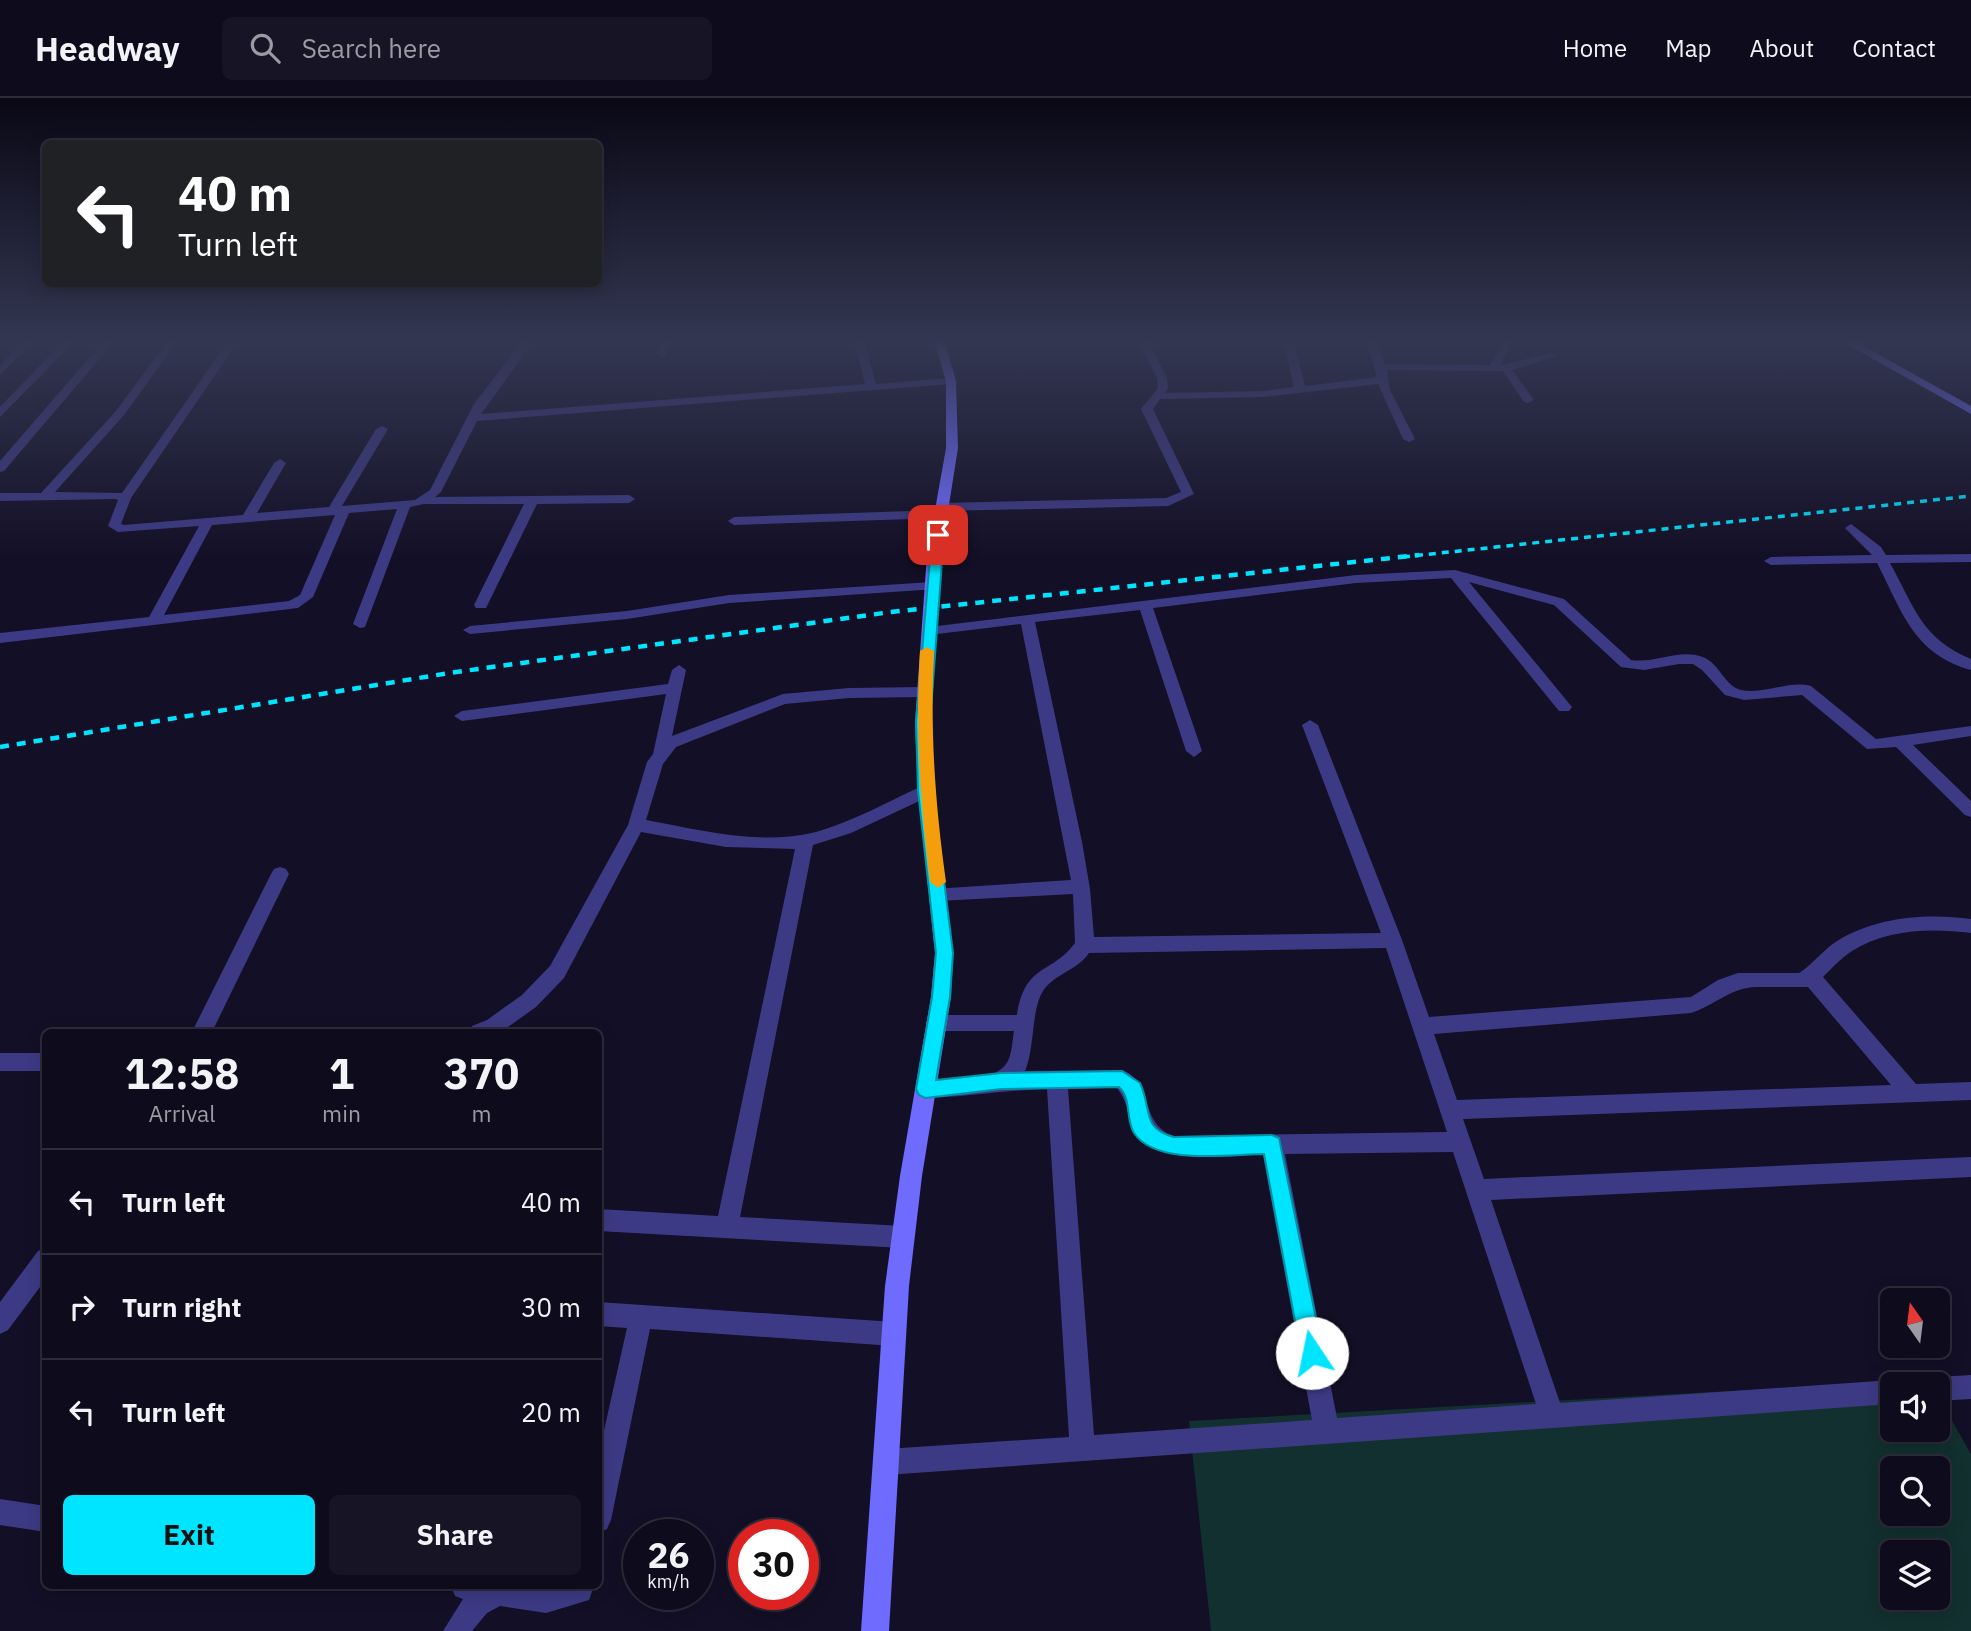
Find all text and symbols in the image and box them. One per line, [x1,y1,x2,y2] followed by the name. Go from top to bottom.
[222,17,712,80] search box
[35,27,180,70] text: Headway
[246,29,284,67] icon: search
[302,31,441,65] text: Search here
[1563,32,1627,64] text: Home
[1665,32,1711,64] text: Map
[1749,32,1814,64] text: About
[1852,32,1936,64] text: Contact
[178,161,292,224] text: 40 m
[63,168,154,259] icon: left
[178,223,298,265] text: Turn left
[908,505,968,565] pin
[919,516,957,554] icon: arrive
[125,1046,239,1101] text: 12:58
[329,1046,354,1101] text: 1
[444,1046,519,1101] text: 370
[149,1098,216,1128] text: Arrival
[322,1098,361,1128] text: min
[471,1098,492,1128] text: m
[63,1183,101,1221] icon: left
[122,1185,225,1219] text: Turn left
[521,1185,581,1219] text: 40 m
[63,1288,101,1326] icon: right
[1880,1288,1950,1358] north arrow
[1880,1288,1950,1610] map controls
[122,1290,241,1324] text: Turn right
[521,1290,581,1324] text: 30 m
[1275,1316,1349,1390] position arrow
[1880,1372,1950,1442] button: sound
[63,1393,101,1431] icon: left
[122,1395,225,1429] text: Turn left
[521,1395,581,1429] text: 20 m
[1880,1456,1950,1526] button: search
[63,1495,315,1575] button: Exit
[329,1495,581,1575] button: Share
[728,1519,819,1610] speed limit sign: 30
[647,1532,690,1578] text: 26
[1880,1540,1950,1610] button: layers
[647,1570,690,1593] text: km/h

